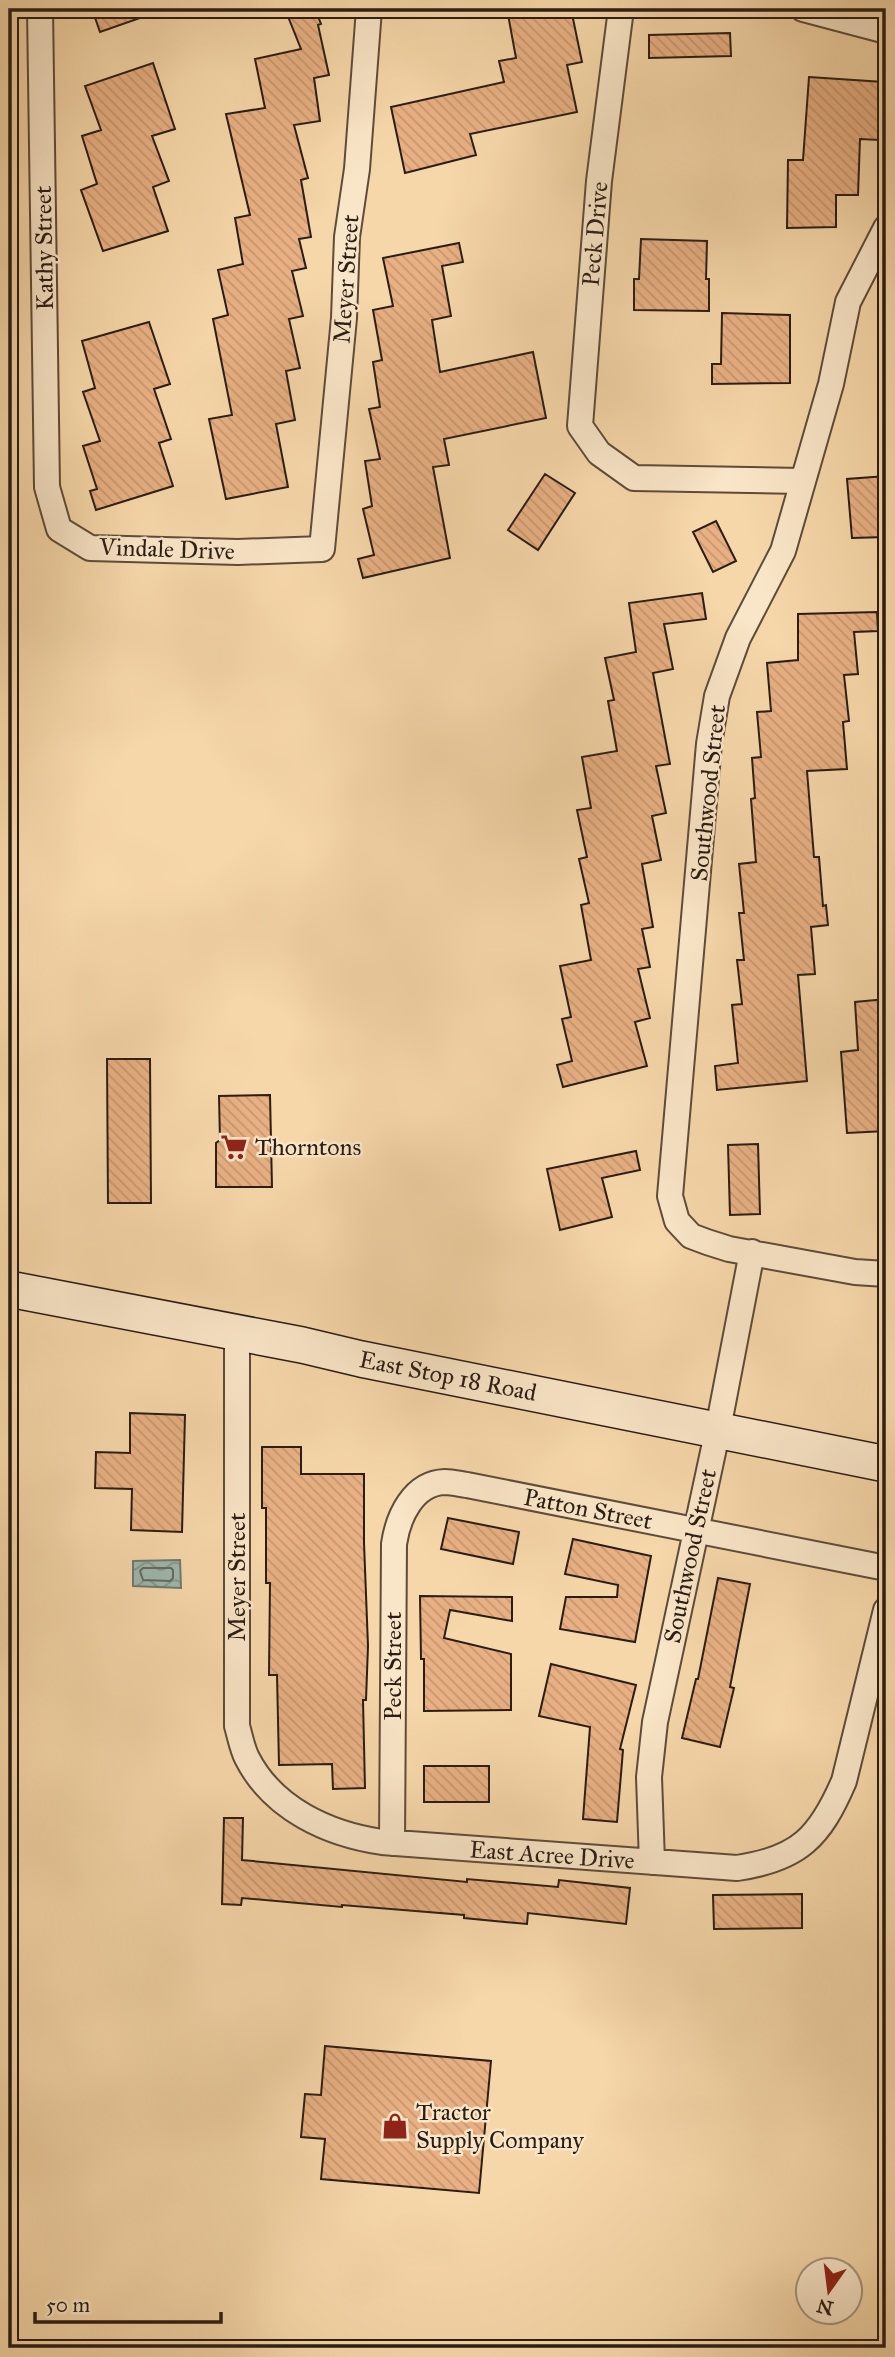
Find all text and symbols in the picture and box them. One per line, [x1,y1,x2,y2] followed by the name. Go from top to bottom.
[575,180,615,288] street label: Peck Drive
[28,185,60,311] street label: Kathy Street
[327,213,366,344] street label: Meyer Street
[98,532,235,566] street label: Vindale Drive
[684,703,732,883] street label: Southwood Street
[219,1132,249,1162] supermarket icon: Thorntons
[255,1132,361,1162] place label: Thorntons
[357,1344,539,1408] street label: East Stop 18 Road
[657,1466,723,1646] street label: Southwood Street
[521,1482,655,1536] street label: Patton Street
[222,1512,252,1642] street label: Meyer Street
[378,1611,408,1721] street label: Peck Street
[468,1834,636,1876] street label: East Acree Drive
[416,2097,584,2155] place label: Tractor Supply Company
[380,2111,410,2141] shop icon: Tractor Supply Company
[794,2256,864,2326] north arrow
[35,2280,220,2324] scale bar
[46,2292,91,2318] text: 50 m
[814,2294,836,2320] text: N

